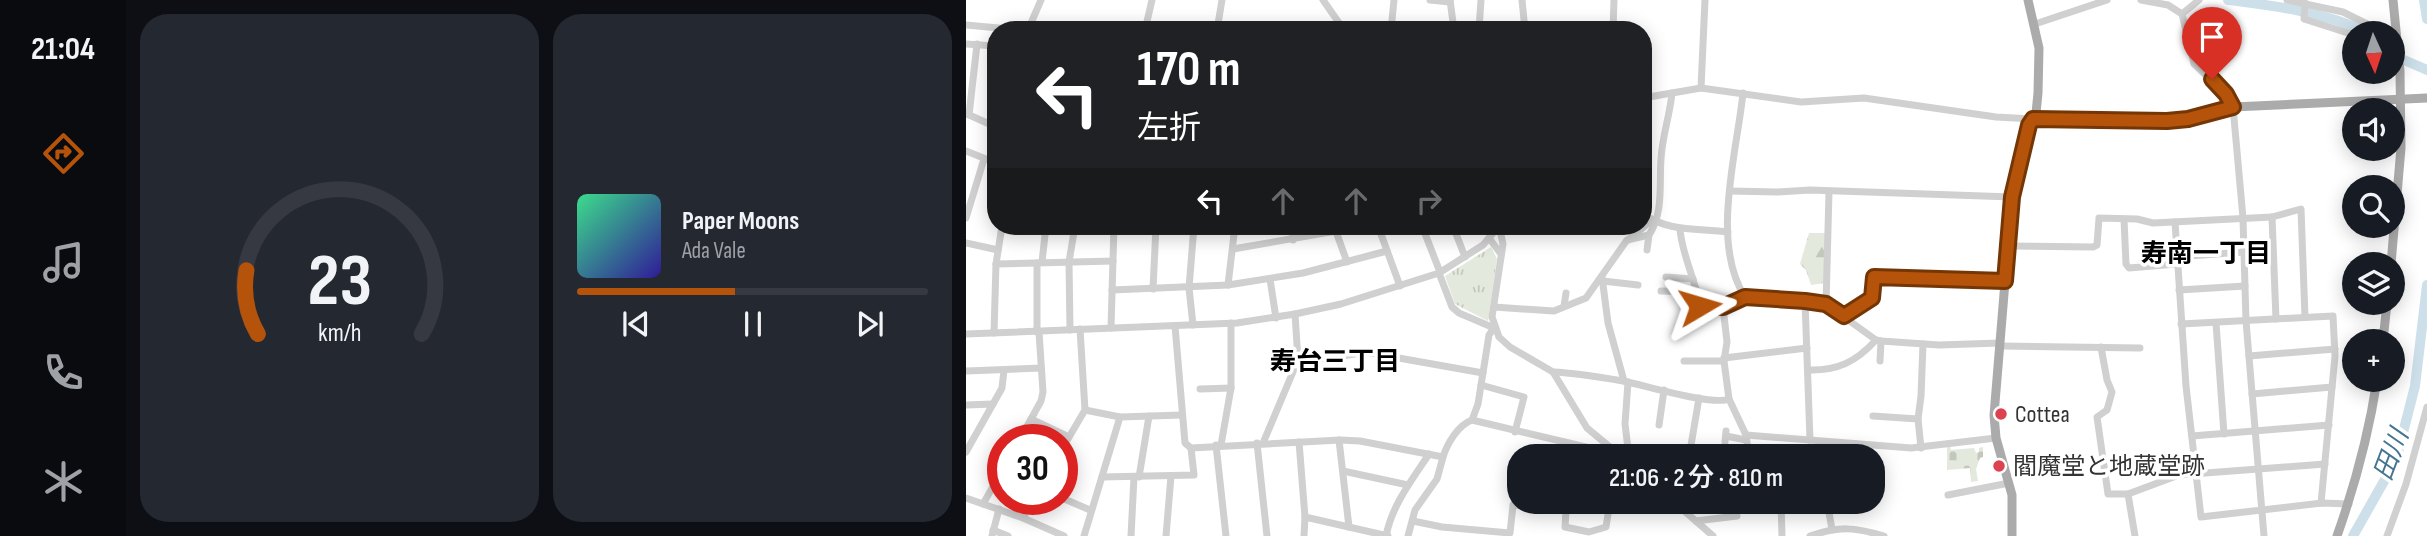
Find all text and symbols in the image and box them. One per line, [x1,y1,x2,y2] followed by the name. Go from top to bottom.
[2182,7,2242,79] pin
[2193,18,2231,56] icon: arrive
[2342,21,2404,84] north arrow
[2342,21,2405,392] map controls
[31,30,95,69] text: 21:04
[1137,41,1241,100] text: 170 m
[1022,49,1113,140] icon: left
[2342,98,2405,161] button: sound
[1137,109,1201,148] text: 左折
[39,129,88,178] icon: directions
[2342,175,2405,238] button: search
[1191,182,1229,220] icon: left
[1264,182,1302,220] icon: ahead
[1337,182,1375,220] icon: ahead
[1410,182,1448,220] icon: right
[682,206,799,237] text: Paper Moons
[682,237,746,265] text: Ada Vale
[39,238,88,287] icon: music
[307,238,372,326] text: 23
[2141,239,2271,270] district label: 寿南一丁目
[2342,252,2405,315] button: layers
[1663,269,1737,343] position arrow
[617,305,655,343] icon: previous
[734,305,772,343] icon: pause
[851,305,889,343] icon: next
[318,318,361,349] text: km/h
[2342,329,2405,392] button: +
[1270,347,1400,378] district label: 寿台三丁目
[39,348,88,397] icon: phone
[2015,400,2070,429] place label: Cottea
[1993,406,2009,422] marker: Cottea
[2368,422,2417,485] water label: 田川
[987,424,1078,515] speed limit sign: 30
[2013,452,2205,481] place label: 閻魔堂と地蔵堂跡
[39,457,88,506] icon: climate
[1991,458,2007,474] marker: 閻魔堂と地蔵堂跡
[1609,463,1783,494] text: 21:06 · 2 分 · 810 m

